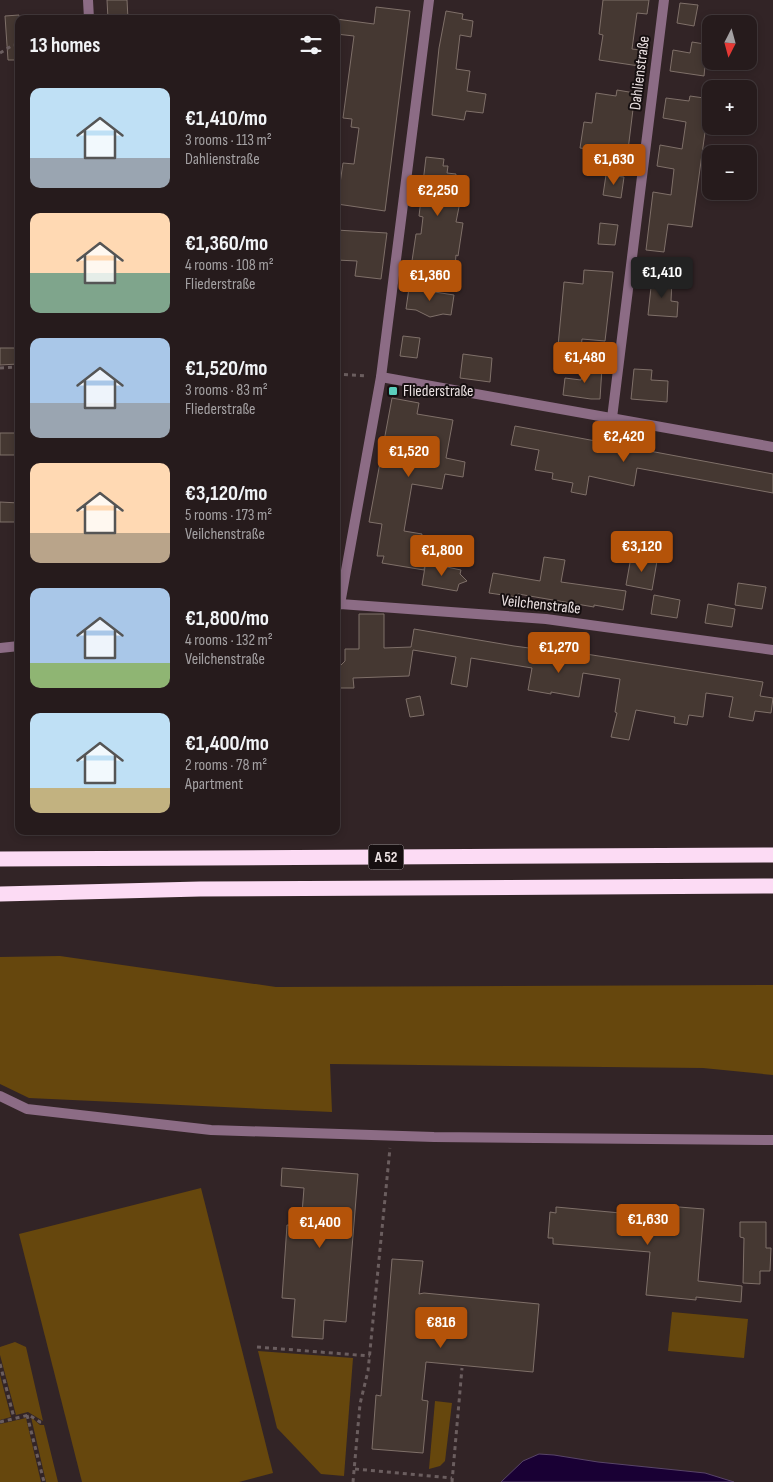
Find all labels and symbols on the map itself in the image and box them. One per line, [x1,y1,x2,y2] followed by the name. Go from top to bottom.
[702,15,758,70] north arrow
[626,35,654,111] street label: Dahlienstraße
[573,144,655,186] pin: €1,630
[397,174,479,217] pin: €2,250
[621,256,703,299] pin: €1,410
[389,260,471,302] pin: €1,360
[544,342,626,384] pin: €1,480
[403,382,474,401] place label: Fliederstraße
[387,385,399,397] marker: Fliederstraße
[583,420,665,463] pin: €2,420
[368,436,450,478] pin: €1,520
[601,530,683,573] pin: €3,120
[401,534,483,577] pin: €1,800
[500,591,582,619] street label: Veilchenstraße
[518,632,600,674] pin: €1,270
[368,844,404,870] road number: A 52
[607,1204,689,1246] pin: €1,630
[279,1206,361,1249] pin: €1,400
[411,1306,471,1349] pin: €816

